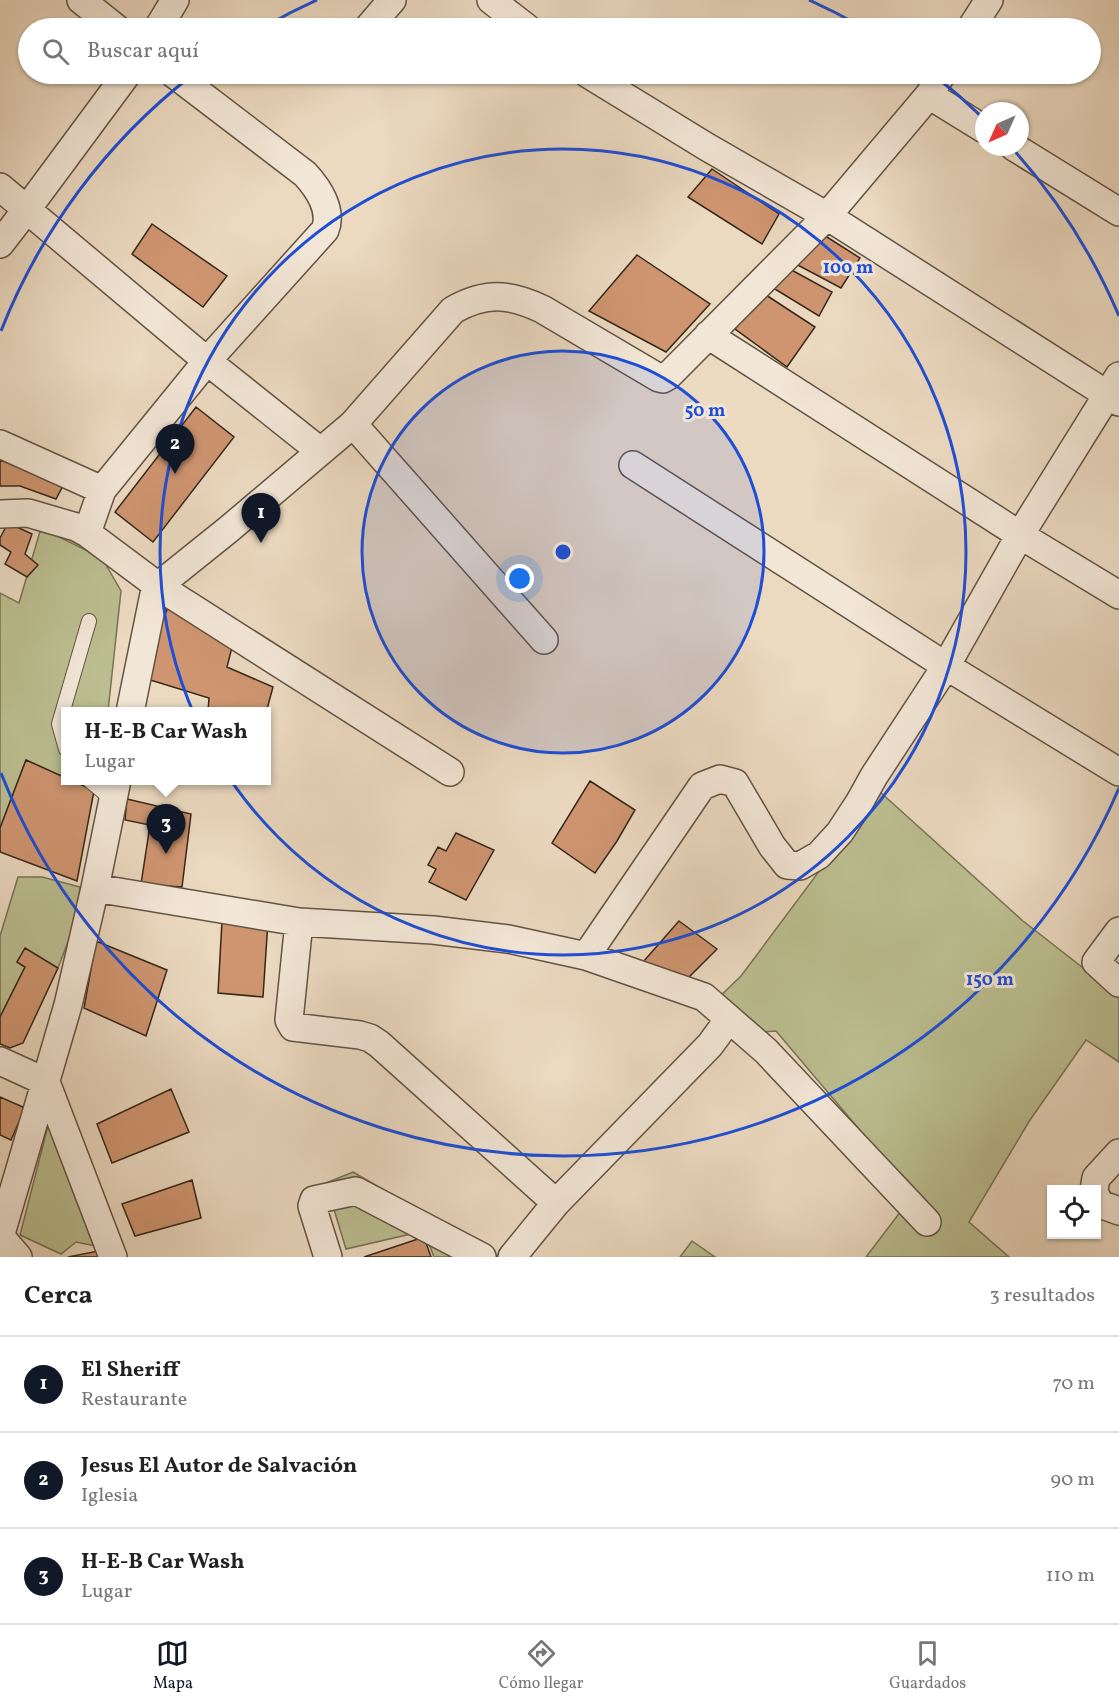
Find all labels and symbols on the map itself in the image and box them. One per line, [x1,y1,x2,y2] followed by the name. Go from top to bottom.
[975,102,1029,156] north arrow
[823,256,873,281] text: 100 m
[685,399,725,424] text: 50 m
[156,424,195,474] pin: 2
[242,494,280,543] pin: 1
[553,542,573,562] centre of rings
[505,564,534,593] your location
[146,804,186,854] pin: 3
[966,968,1014,993] text: 150 m

